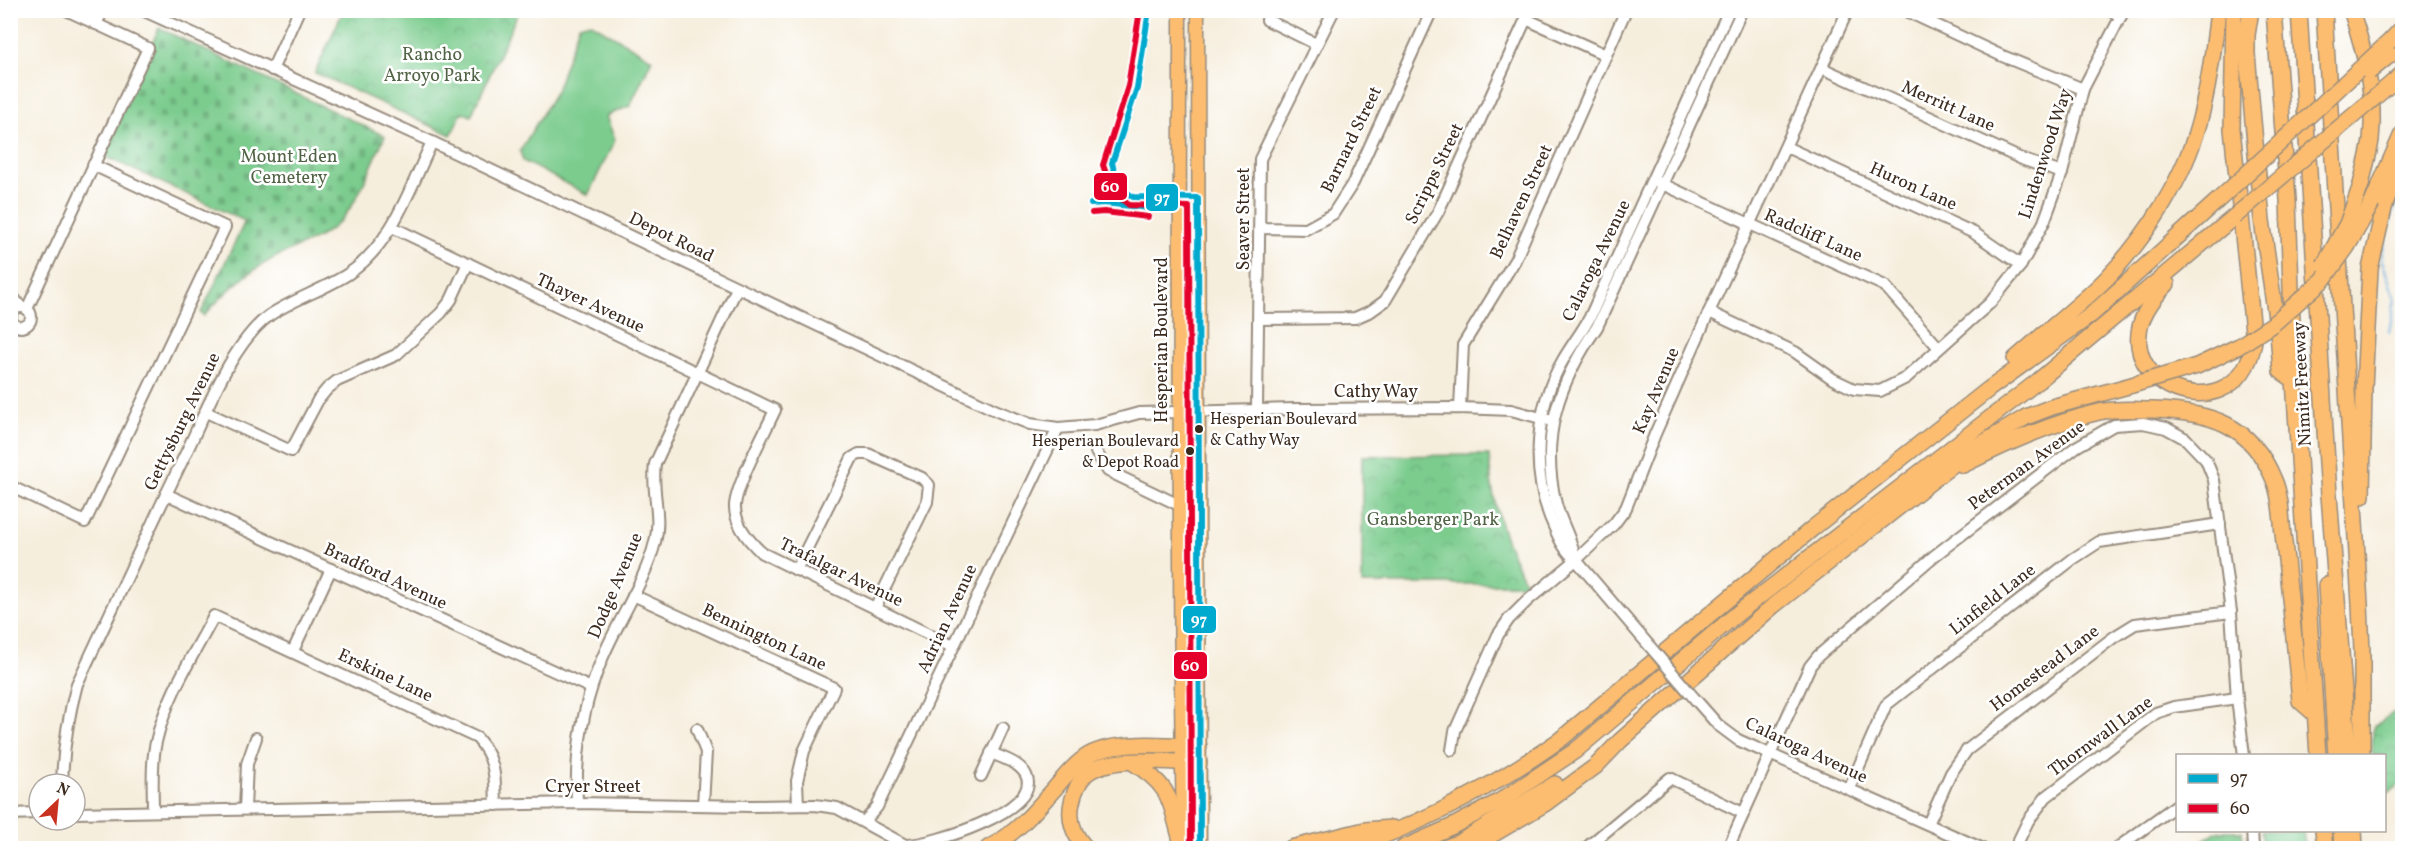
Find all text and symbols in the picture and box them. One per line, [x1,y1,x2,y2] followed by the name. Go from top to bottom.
[384,43,481,89] park label: Rancho Arroyo Park
[1897,75,1999,139] street label: Merritt Lane
[1315,82,1389,198] street label: Barnard Street
[2013,85,2079,223] street label: Lindenwood Way
[1400,119,1470,229] street label: Scripps Street
[1485,141,1559,263] street label: Belhaven Street
[240,145,338,191] park label: Mount Eden Cemetery
[1865,157,1961,217] street label: Huron Lane
[1232,167,1257,271] street label: Seaver Street
[1093,172,1128,201] line badge: 60
[1101,177,1119,199] text: 60
[1145,183,1179,212] line badge: 97
[1154,188,1171,210] text: 97
[1557,196,1637,326] street label: Calaroga Avenue
[1760,203,1866,269] street label: Radcliff Lane
[624,207,718,269] street label: Depot Road
[1150,257,1175,423] street label: Hesperian Boulevard
[532,268,648,340] street label: Thayer Avenue
[2287,321,2319,447] street label: Nimitz Freeway
[1627,344,1687,438] street label: Kay Avenue
[139,349,227,495] street label: Gettysburg Avenue
[1334,380,1418,405] street label: Cathy Way
[1210,409,1357,452] place label: Hesperian Boulevard & Cathy Way
[1963,415,2091,517] street label: Peterman Avenue
[1193,423,1205,435] marker: Hesperian Boulevard & Cathy Way
[1032,431,1179,474] place label: Hesperian Boulevard & Depot Road
[1184,445,1196,457] marker: Hesperian Boulevard & Depot Road
[1367,508,1499,533] park label: Gansberger Park
[582,529,650,643] street label: Dodge Avenue
[775,532,907,614] street label: Trafalgar Avenue
[319,537,451,617] street label: Bradford Avenue
[1945,558,2041,642] street label: Linfield Lane
[912,560,984,678] street label: Adrian Avenue
[698,598,830,678] street label: Bennington Lane
[1182,605,1217,634] line badge: 97
[1191,610,1208,632] text: 97
[1985,620,2105,718] street label: Homestead Lane
[333,643,437,709] street label: Erskine Lane
[1173,651,1208,680] line badge: 60
[1181,656,1199,678] text: 60
[2044,691,2158,783] street label: Thornwall Lane
[1741,712,1871,790] street label: Calaroga Avenue
[2176,754,2386,832] legend
[2230,767,2248,792] text: 97
[27,772,87,832] north arrow
[545,775,641,800] street label: Cryer Street
[53,778,73,803] text: N
[2230,797,2250,822] text: 60

